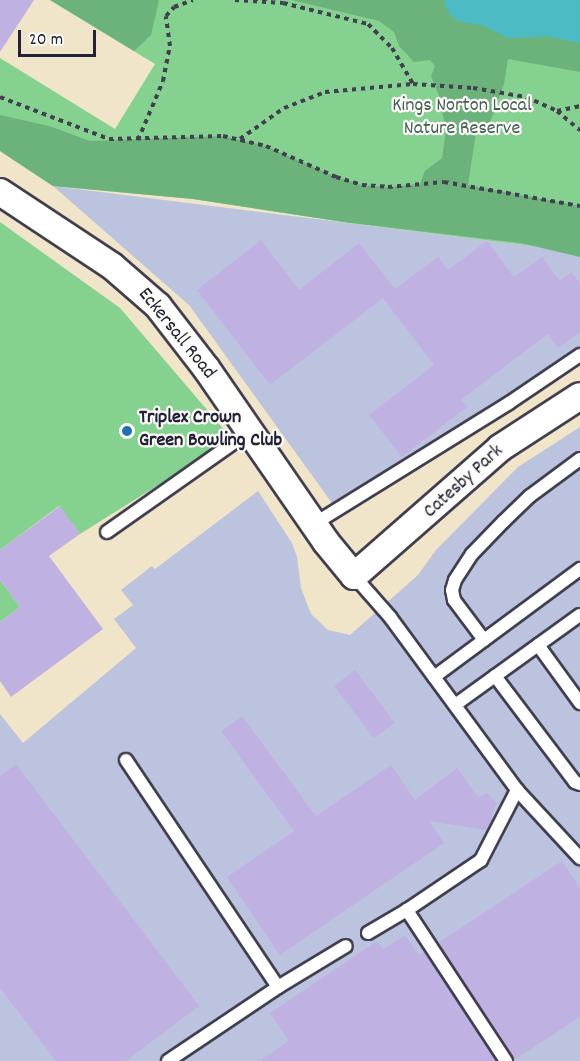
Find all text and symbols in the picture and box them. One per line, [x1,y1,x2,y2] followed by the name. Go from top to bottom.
[21,18,99,56] scale bar
[29,28,63,53] text: 20 m
[392,95,532,142] park label: Kings Norton Local Nature Reserve
[132,283,220,385] street label: Eckersall Road
[139,407,282,454] place label: Triplex Crown Green Bowling Club
[120,424,134,438] marker: Triplex Crown Green Bowling Club
[419,440,509,524] street label: Catesby Park

